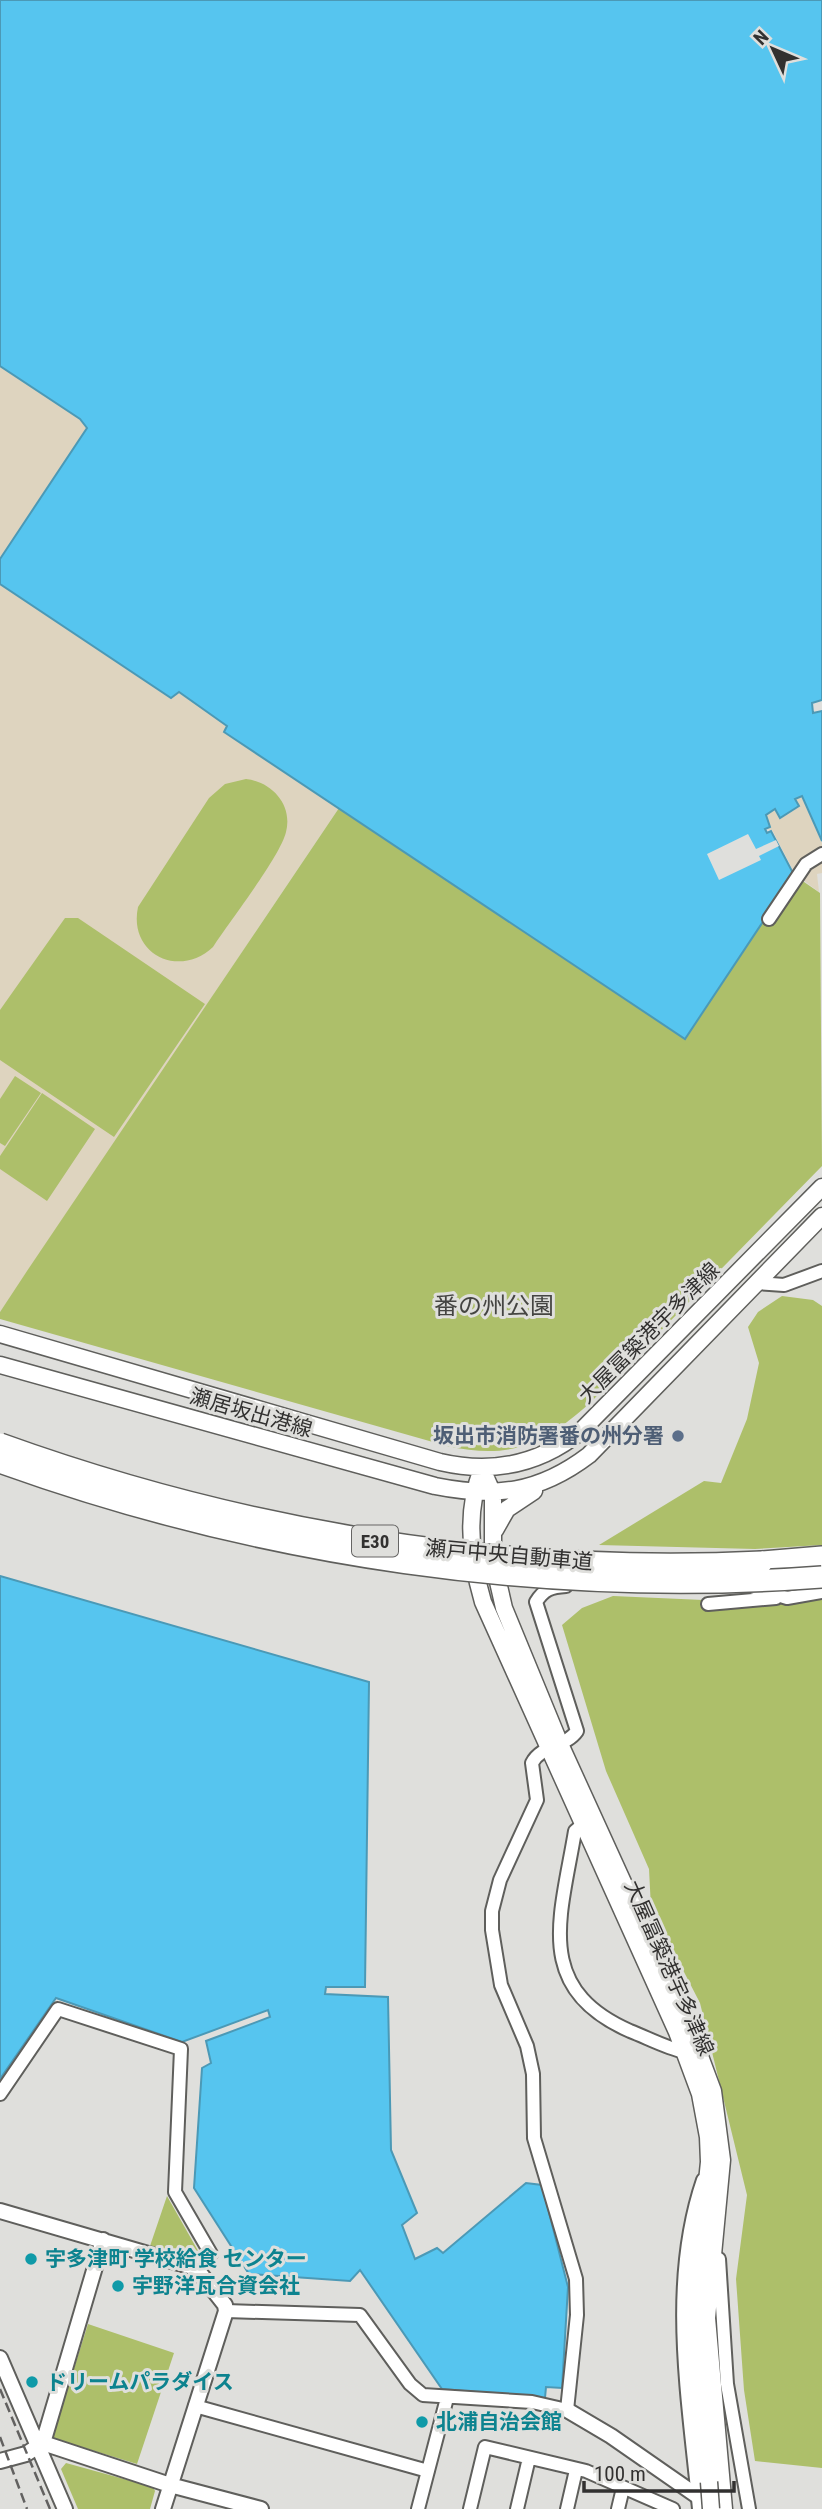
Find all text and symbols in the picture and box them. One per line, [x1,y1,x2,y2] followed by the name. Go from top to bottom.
[738,14,808,84] north arrow
[749,25,773,50] text: N
[574,1258,724,1408] street label: 大屋冨築港宇多津線
[434,1292,554,1320] district label: 番の州公園
[187,1384,315,1442] street label: 瀬居坂出港線
[433,1424,664,1448] place label: 坂出市消防署番の州分署
[670,1428,686,1444] marker: 坂出市消防署番の州分署
[352,1526,398,1556] road number: E30
[424,1536,594,1574] street label: 瀬戸中央自動車道
[620,1877,718,2059] street label: 大屋冨築港宇多津線
[45,2247,307,2271] place label: 宇多津町 学校給食 センター
[23,2251,39,2267] marker: 宇多津町 学校給食 センター
[132,2274,300,2298] place label: 宇野洋瓦合資会社
[110,2278,126,2294] marker: 宇野洋瓦合資会社
[46,2370,234,2394] place label: ドリームパラダイス
[24,2374,40,2390] marker: ドリームパラダイス
[436,2410,562,2434] place label: 北浦自治会館
[414,2414,430,2430] marker: 北浦自治会館
[584,2450,734,2494] scale bar
[594,2462,646,2486] text: 100 m

